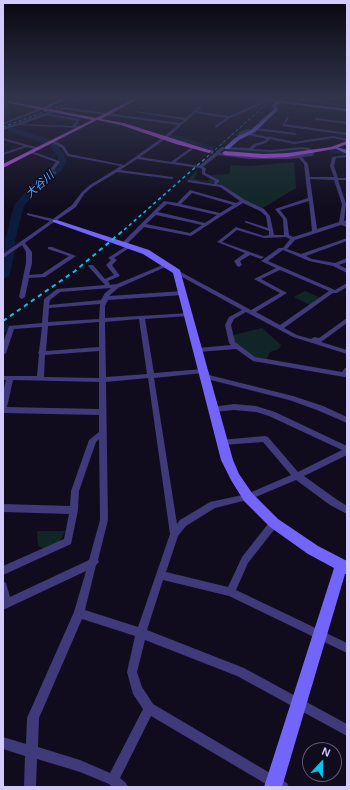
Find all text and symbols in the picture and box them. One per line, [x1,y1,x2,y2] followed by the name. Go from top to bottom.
[23,169,57,201] water label: 大谷川
[302,742,342,782] north arrow
[320,745,332,759] text: N

